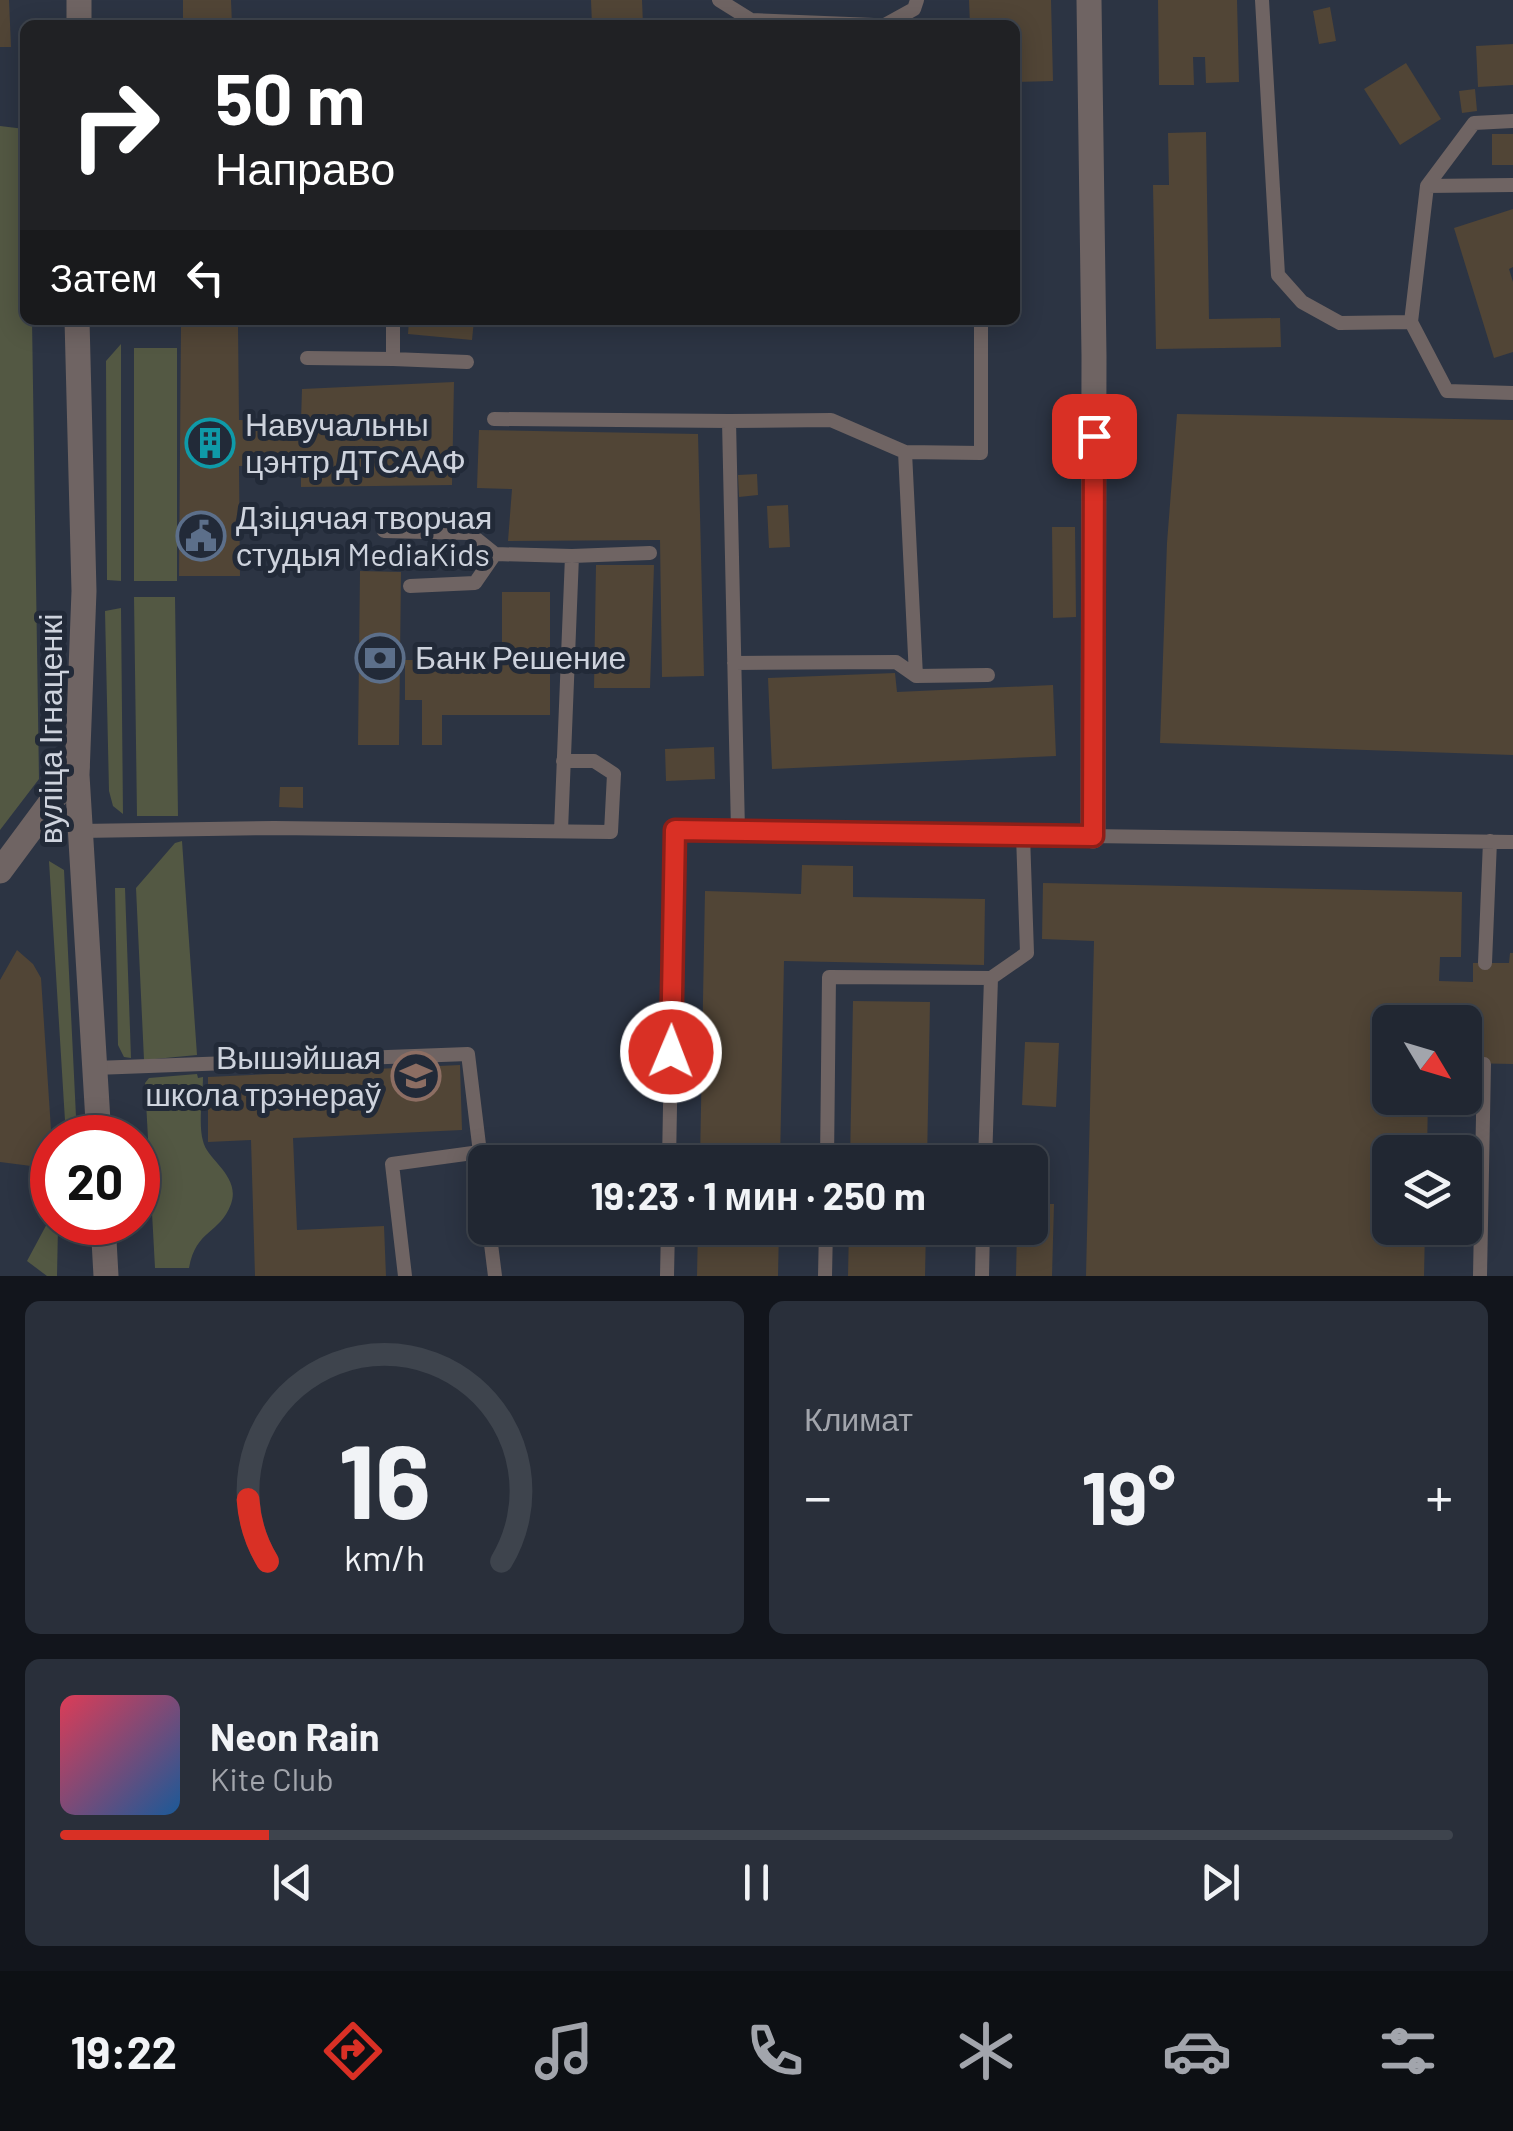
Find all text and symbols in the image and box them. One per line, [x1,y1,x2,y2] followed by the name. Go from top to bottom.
[215,55,365,139] text: 50 m
[50,60,180,190] icon: right
[215,140,395,194] text: Направо
[178,250,233,305] icon: left
[50,254,158,300] text: Затем
[1052,394,1137,479] pin
[245,404,466,480] place label: Навучальны цэнтр ДТСААФ
[1067,409,1122,464] icon: arrive
[184,417,236,469] building icon: Навучальны цэнтр ДТСААФ
[236,497,492,573] place label: Дзіцячая творчая студыя MediaKids
[175,510,227,562] public building icon: Дзіцячая творчая студыя MediaKids
[30,614,69,844] street label: вуліца Ігнаценкі
[354,632,406,684] bank icon: Банк Решение
[415,637,626,675] place label: Банк Решение
[619,1000,723,1104] position arrow
[1372,1005,1482,1115] north arrow
[1372,1005,1482,1245] map controls
[145,1037,381,1113] place label: Вышэйшая школа трэнераў
[390,1050,442,1102] school or university icon: Вышэйшая школа трэнераў
[30,1115,160,1245] speed limit sign: 20
[1372,1135,1482,1245] button: layers
[590,1172,926,1218] text: 19:23 · 1 мин · 250 m
[804,1399,913,1437] text: Климат
[338,1415,431,1540] text: 16
[1081,1450,1176,1540] text: 19°
[804,1462,832,1528] text: −
[1425,1462,1453,1528] text: +
[344,1535,425,1578] text: km/h
[210,1713,379,1759] text: Neon Rain
[210,1759,334,1797] text: Kite Club
[265,1855,320,1910] icon: previous
[729,1855,784,1910] icon: pause
[1193,1855,1248,1910] icon: next
[318,2016,388,2086] icon: directions
[529,2016,599,2086] icon: music
[740,2016,810,2086] icon: phone
[951,2016,1021,2086] icon: climate
[1162,2016,1232,2086] icon: car
[1373,2016,1443,2086] icon: filters
[70,2024,177,2078] text: 19:22

